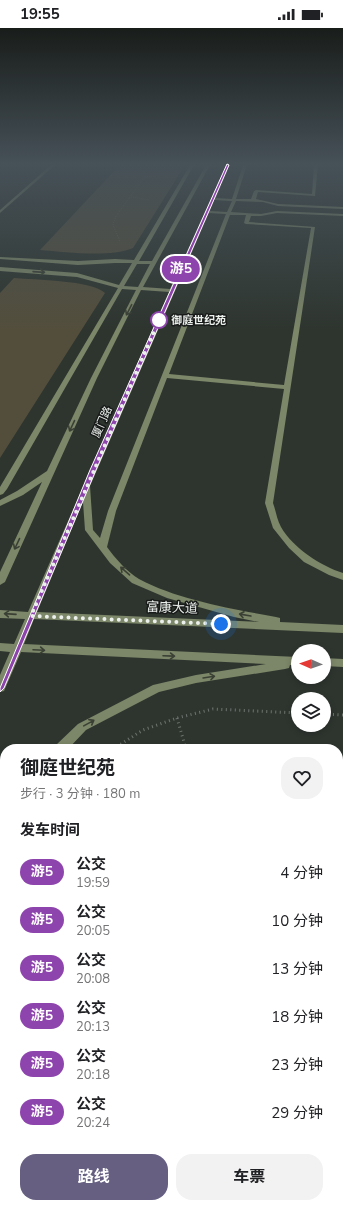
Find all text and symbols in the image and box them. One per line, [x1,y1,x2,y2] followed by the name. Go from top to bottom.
[20,4,60,24] text: 19:55
[163,256,199,282] line badge: 游5
[170,259,192,278] text: 游5
[32,268,45,275] one-way arrow
[125,303,132,315] one-way arrow
[150,311,168,329] marker: 御庭世纪苑
[171,313,226,328] place label: 御庭世纪苑
[88,404,116,440] street label: 厦门路
[68,420,75,432] one-way arrow
[13,538,20,550] one-way arrow
[119,567,130,576] one-way arrow
[146,598,198,618] street label: 富康大道
[4,611,17,618] one-way arrow
[239,611,252,619] one-way arrow
[211,614,231,634] your location
[291,644,331,684] north arrow
[291,644,331,732] map controls
[32,646,45,653] one-way arrow
[162,652,175,660] one-way arrow
[202,673,215,681] one-way arrow
[291,692,331,732] button: layers
[83,719,95,727] one-way arrow
[20,755,115,781] text: 御庭世纪苑
[281,757,323,799] button: heart
[20,785,140,803] text: 步行 · 3 分钟 · 180 m
[20,820,80,840] text: 发车时间
[76,854,106,874] text: 公交
[31,862,53,881] text: 游5
[280,863,323,883] text: 4 分钟
[76,874,110,892] text: 19:59
[76,902,106,922] text: 公交
[31,910,53,929] text: 游5
[271,911,323,931] text: 10 分钟
[76,922,110,940] text: 20:05
[76,950,106,970] text: 公交
[31,958,53,977] text: 游5
[271,959,323,979] text: 13 分钟
[76,970,110,988] text: 20:08
[76,998,106,1018] text: 公交
[31,1006,53,1025] text: 游5
[271,1007,323,1027] text: 18 分钟
[76,1018,110,1036] text: 20:13
[76,1046,106,1066] text: 公交
[31,1054,53,1073] text: 游5
[271,1055,323,1075] text: 23 分钟
[76,1066,110,1084] text: 20:18
[76,1094,106,1114] text: 公交
[31,1102,53,1121] text: 游5
[271,1103,323,1123] text: 29 分钟
[76,1114,110,1132] text: 20:24
[20,1154,168,1200] button: 路线
[176,1154,323,1200] button: 车票

